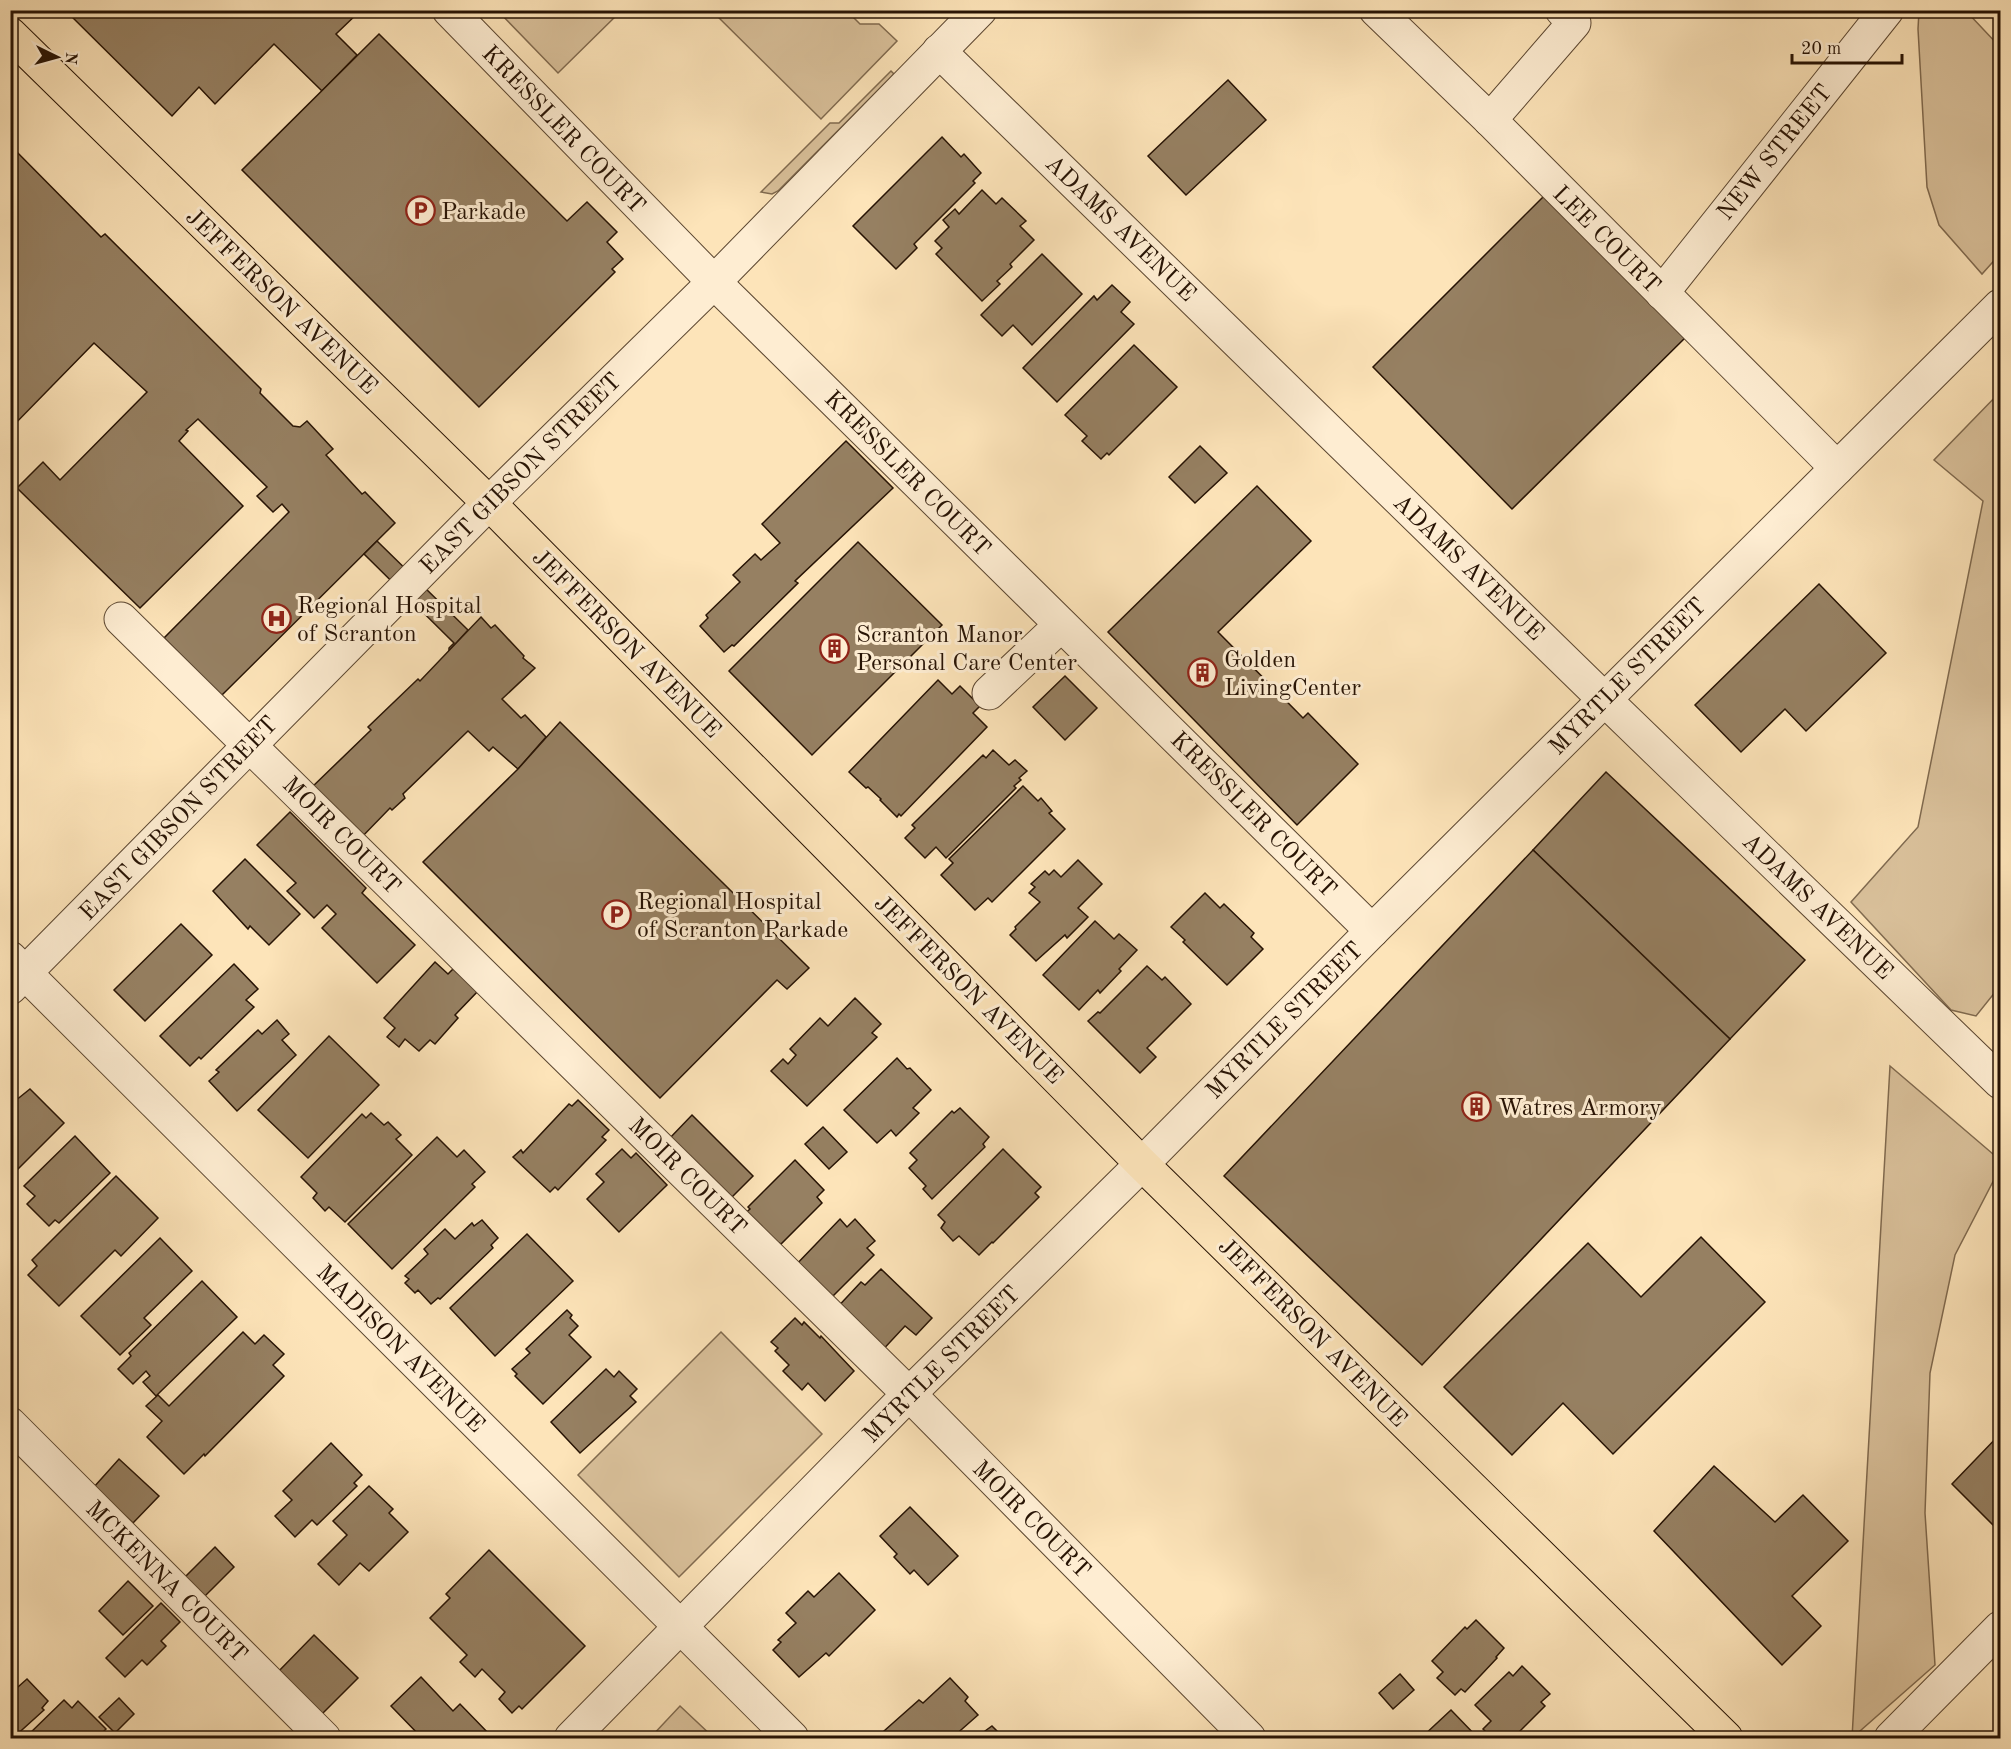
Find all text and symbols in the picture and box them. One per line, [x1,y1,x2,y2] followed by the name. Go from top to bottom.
[27,27,87,87] north arrow
[1792,27,1902,65] scale bar
[1801,40,1841,58] text: 20 m
[476,42,649,219] street label: KRESSLER COURT
[61,51,78,66] text: N
[1714,81,1837,226] street label: NEW STREET
[1040,152,1199,307] street label: ADAMS AVENUE
[1547,182,1664,299] street label: LEE COURT
[404,195,436,227] parking icon: Parkade
[441,201,526,225] place label: Parkade
[180,205,381,400] street label: JEFFERSON AVENUE
[416,369,627,580] street label: EAST GIBSON STREET
[819,387,994,562] street label: KRESSLER COURT
[1388,491,1547,646] street label: ADAMS AVENUE
[527,545,725,743] street label: JEFFERSON AVENUE
[1545,594,1711,760] street label: MYRTLE STREET
[297,595,481,647] place label: Regional Hospital of Scranton
[260,603,292,635] hospital icon: Regional Hospital of Scranton
[856,624,1077,676] place label: Scranton Manor Personal Care Center
[819,632,851,664] building icon: Scranton Manor Personal Care Center
[1224,649,1361,701] place label: Golden LivingCenter
[1187,657,1219,689] building icon: Golden LivingCenter
[76,713,283,926] street label: EAST GIBSON STREET
[1165,728,1340,903] street label: KRESSLER COURT
[277,773,404,900] street label: MOIR COURT
[1737,830,1896,985] street label: ADAMS AVENUE
[637,891,848,943] place label: Regional Hospital of Scranton Parkade
[869,891,1067,1089] street label: JEFFERSON AVENUE
[600,899,632,931] parking icon: Regional Hospital of Scranton Parkade
[1202,938,1368,1104] street label: MYRTLE STREET
[1461,1091,1493,1123] building icon: Watres Armory
[1498,1097,1662,1121] place label: Watres Armory
[623,1114,750,1241] street label: MOIR COURT
[1213,1234,1411,1432] street label: JEFFERSON AVENUE
[311,1261,488,1438] street label: MADISON AVENUE
[859,1282,1025,1448] street label: MYRTLE STREET
[967,1457,1094,1584] street label: MOIR COURT
[80,1497,251,1668] street label: MCKENNA COURT

